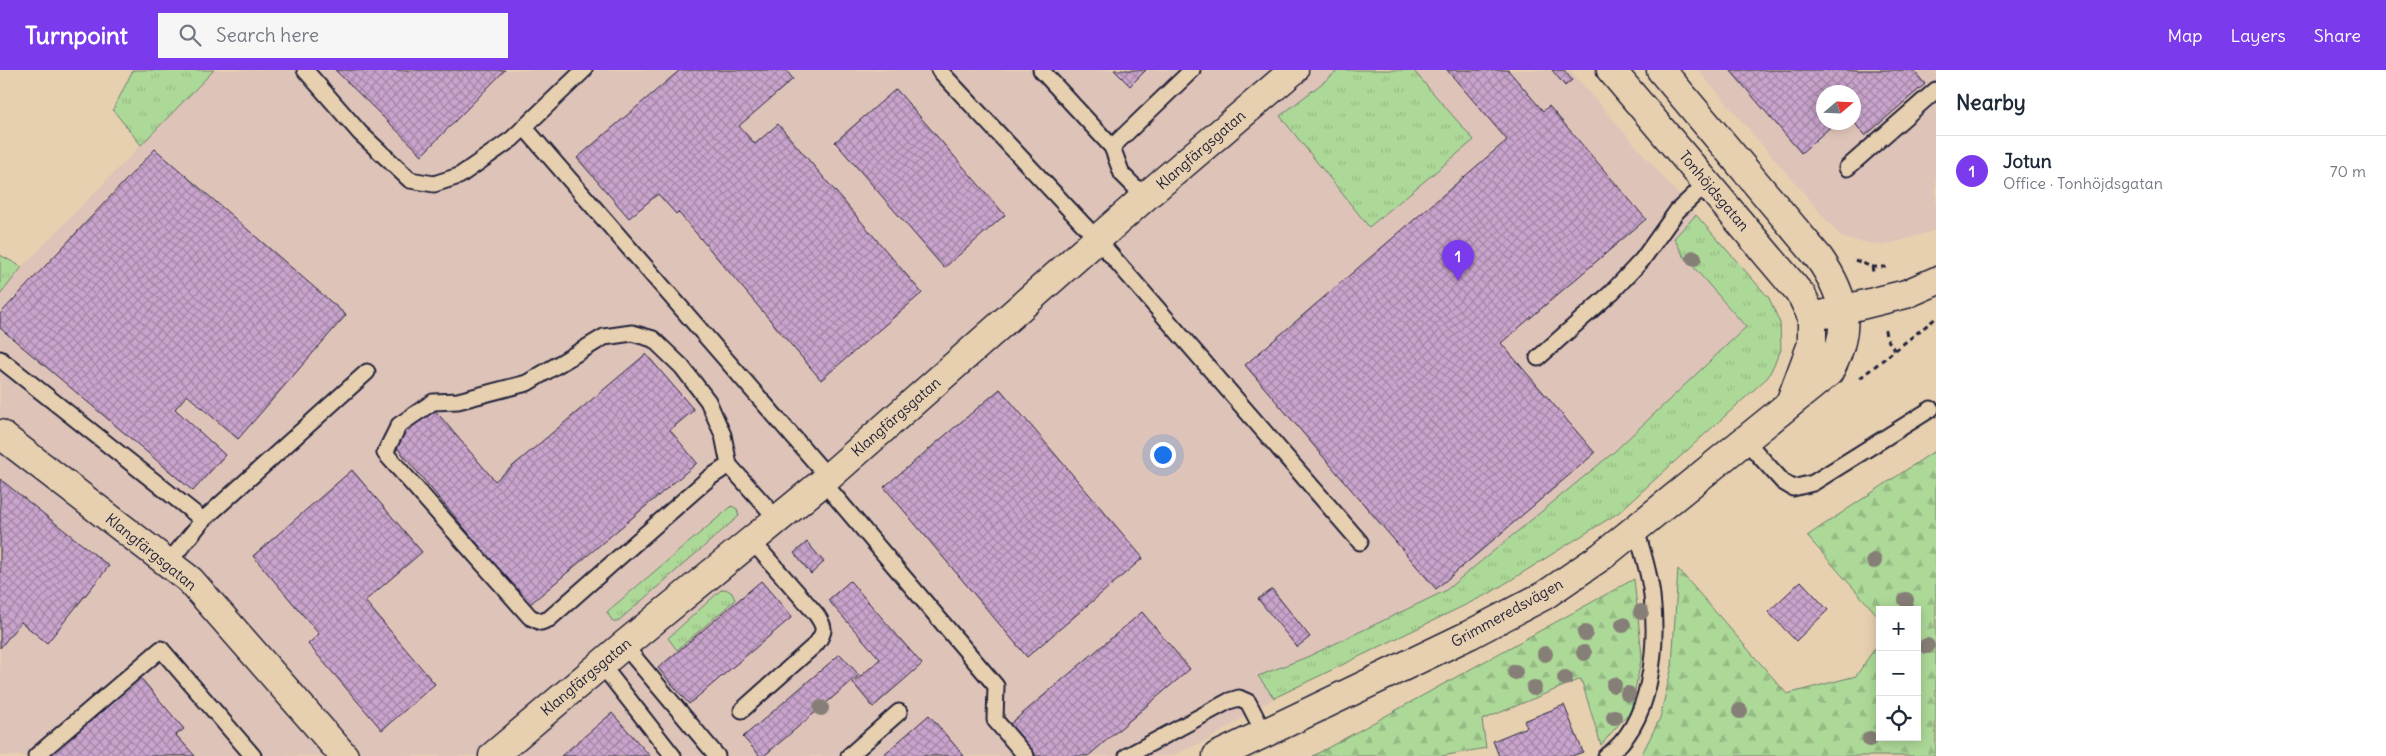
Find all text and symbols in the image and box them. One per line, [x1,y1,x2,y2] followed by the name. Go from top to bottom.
[158,13,508,58] search box
[25,20,128,50] text: Turnpoint
[176,21,204,49] icon: search
[216,23,319,47] text: Search here
[2167,24,2202,47] text: Map
[2230,24,2286,47] text: Layers
[2314,24,2361,47] text: Share
[1816,85,1861,130] north arrow
[1956,89,2026,116] text: Nearby
[1152,106,1249,194] street label: Klangfärgsgatan
[1675,147,1754,235] street label: Tonhöjdsgatan
[2003,149,2052,173] text: Jotun
[1969,161,1975,181] text: 1
[2330,161,2366,181] text: 70 m
[2003,173,2163,193] text: Office · Tonhöjdsgatan
[1442,240,1474,281] pin: 1
[847,373,944,461] street label: Klangfärgsgatan
[1150,442,1176,468] your location
[102,509,201,594] street label: Klangfärgsgatan
[1448,574,1566,651] street label: Grimmeredsvägen
[1876,606,1921,741] map controls
[1876,606,1921,651] button: +
[537,633,635,720] street label: Klangfärgsgatan
[1876,651,1921,696] button: −
[1876,696,1921,741] button: locate

